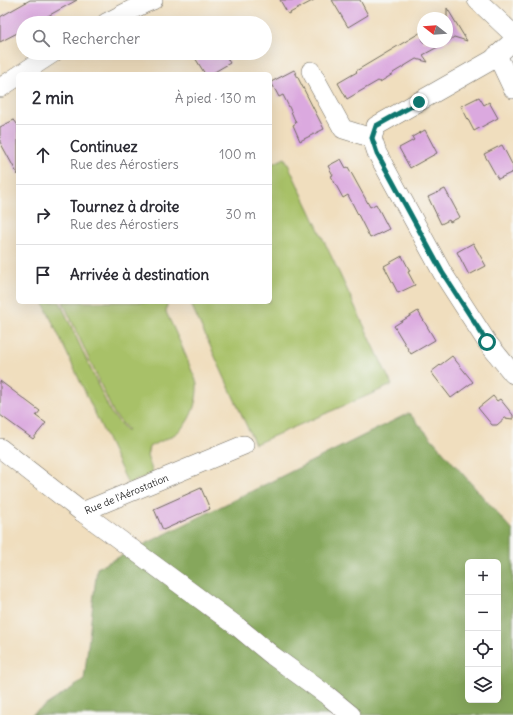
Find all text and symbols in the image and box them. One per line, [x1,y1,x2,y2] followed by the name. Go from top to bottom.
[417,12,453,48] north arrow
[16,16,272,60] search box
[30,27,52,49] icon: search
[62,29,140,48] text: Rechercher
[32,87,74,109] text: 2 min
[175,90,256,107] text: À pied · 130 m
[410,93,428,111] route end
[70,137,138,156] text: Continuez
[32,144,54,166] icon: ahead
[219,146,256,163] text: 100 m
[70,156,179,173] text: Rue des Aérostiers
[70,197,179,216] text: Tournez à droite
[32,204,54,226] icon: right
[226,206,256,223] text: 30 m
[70,216,179,233] text: Rue des Aérostiers
[32,264,54,286] icon: arrive
[70,265,209,284] text: Arrivée à destination
[478,333,496,351] route start
[83,471,171,517] street label: Rue de l'Aérostation
[465,559,501,703] map controls
[465,559,501,595] button: +
[465,595,501,631] button: −
[465,631,501,667] button: locate
[465,667,501,703] button: layers

